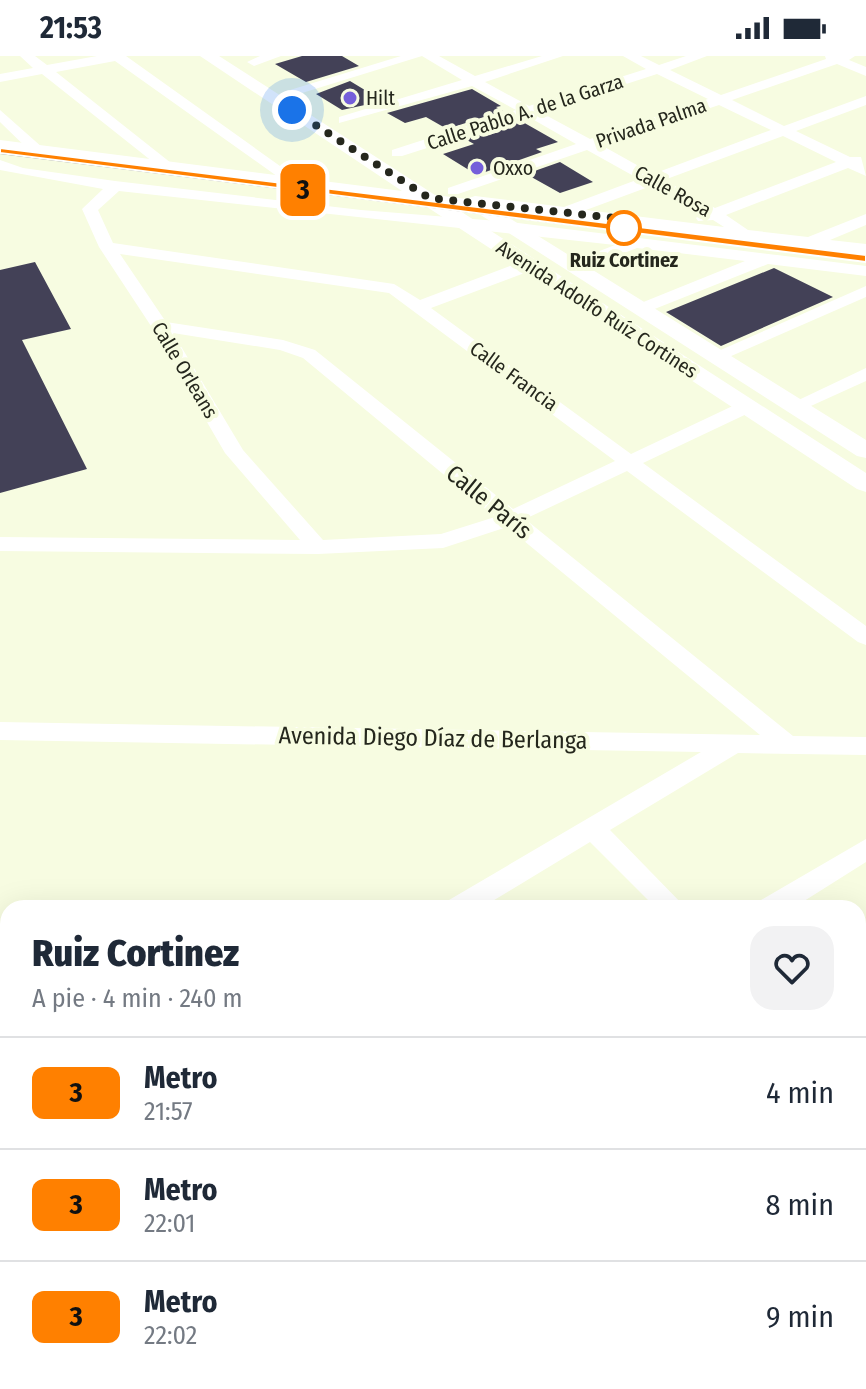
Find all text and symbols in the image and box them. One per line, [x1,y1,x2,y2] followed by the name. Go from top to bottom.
[40,10,102,46] text: 21:53
[424,69,626,155] street label: Calle Pablo A. de la Garza
[366,86,395,110] place label: Hilt
[341,89,359,107] marker: Hilt
[272,90,312,130] your location
[593,93,709,153] street label: Privada Palma
[493,156,533,180] place label: Oxxo
[468,159,486,177] marker: Oxxo
[630,160,716,222] street label: Calle Rosa
[277,164,329,216] line badge: 3
[296,173,310,206] text: 3
[607,211,641,245] marker: Ruiz Cortinez
[492,235,702,383] street label: Avenida Adolfo Ruíz Cortines
[570,248,679,272] place label: Ruiz Cortinez
[147,318,223,422] street label: Calle Orleans
[465,336,563,416] street label: Calle Francia
[441,459,537,545] street label: Calle París
[278,721,588,755] street label: Avenida Diego Díaz de Berlanga
[750,926,834,1010] button: heart
[32,930,239,976] text: Ruiz Cortinez
[32,983,243,1014] text: A pie · 4 min · 240 m
[144,1060,218,1096] text: Metro
[766,1075,834,1111] text: 4 min
[69,1076,83,1109] text: 3
[144,1096,193,1127] text: 21:57
[144,1172,218,1208] text: Metro
[766,1187,834,1223] text: 8 min
[69,1188,83,1221] text: 3
[144,1208,195,1239] text: 22:01
[144,1284,218,1320] text: Metro
[766,1299,834,1335] text: 9 min
[69,1300,83,1333] text: 3
[144,1320,197,1351] text: 22:02

